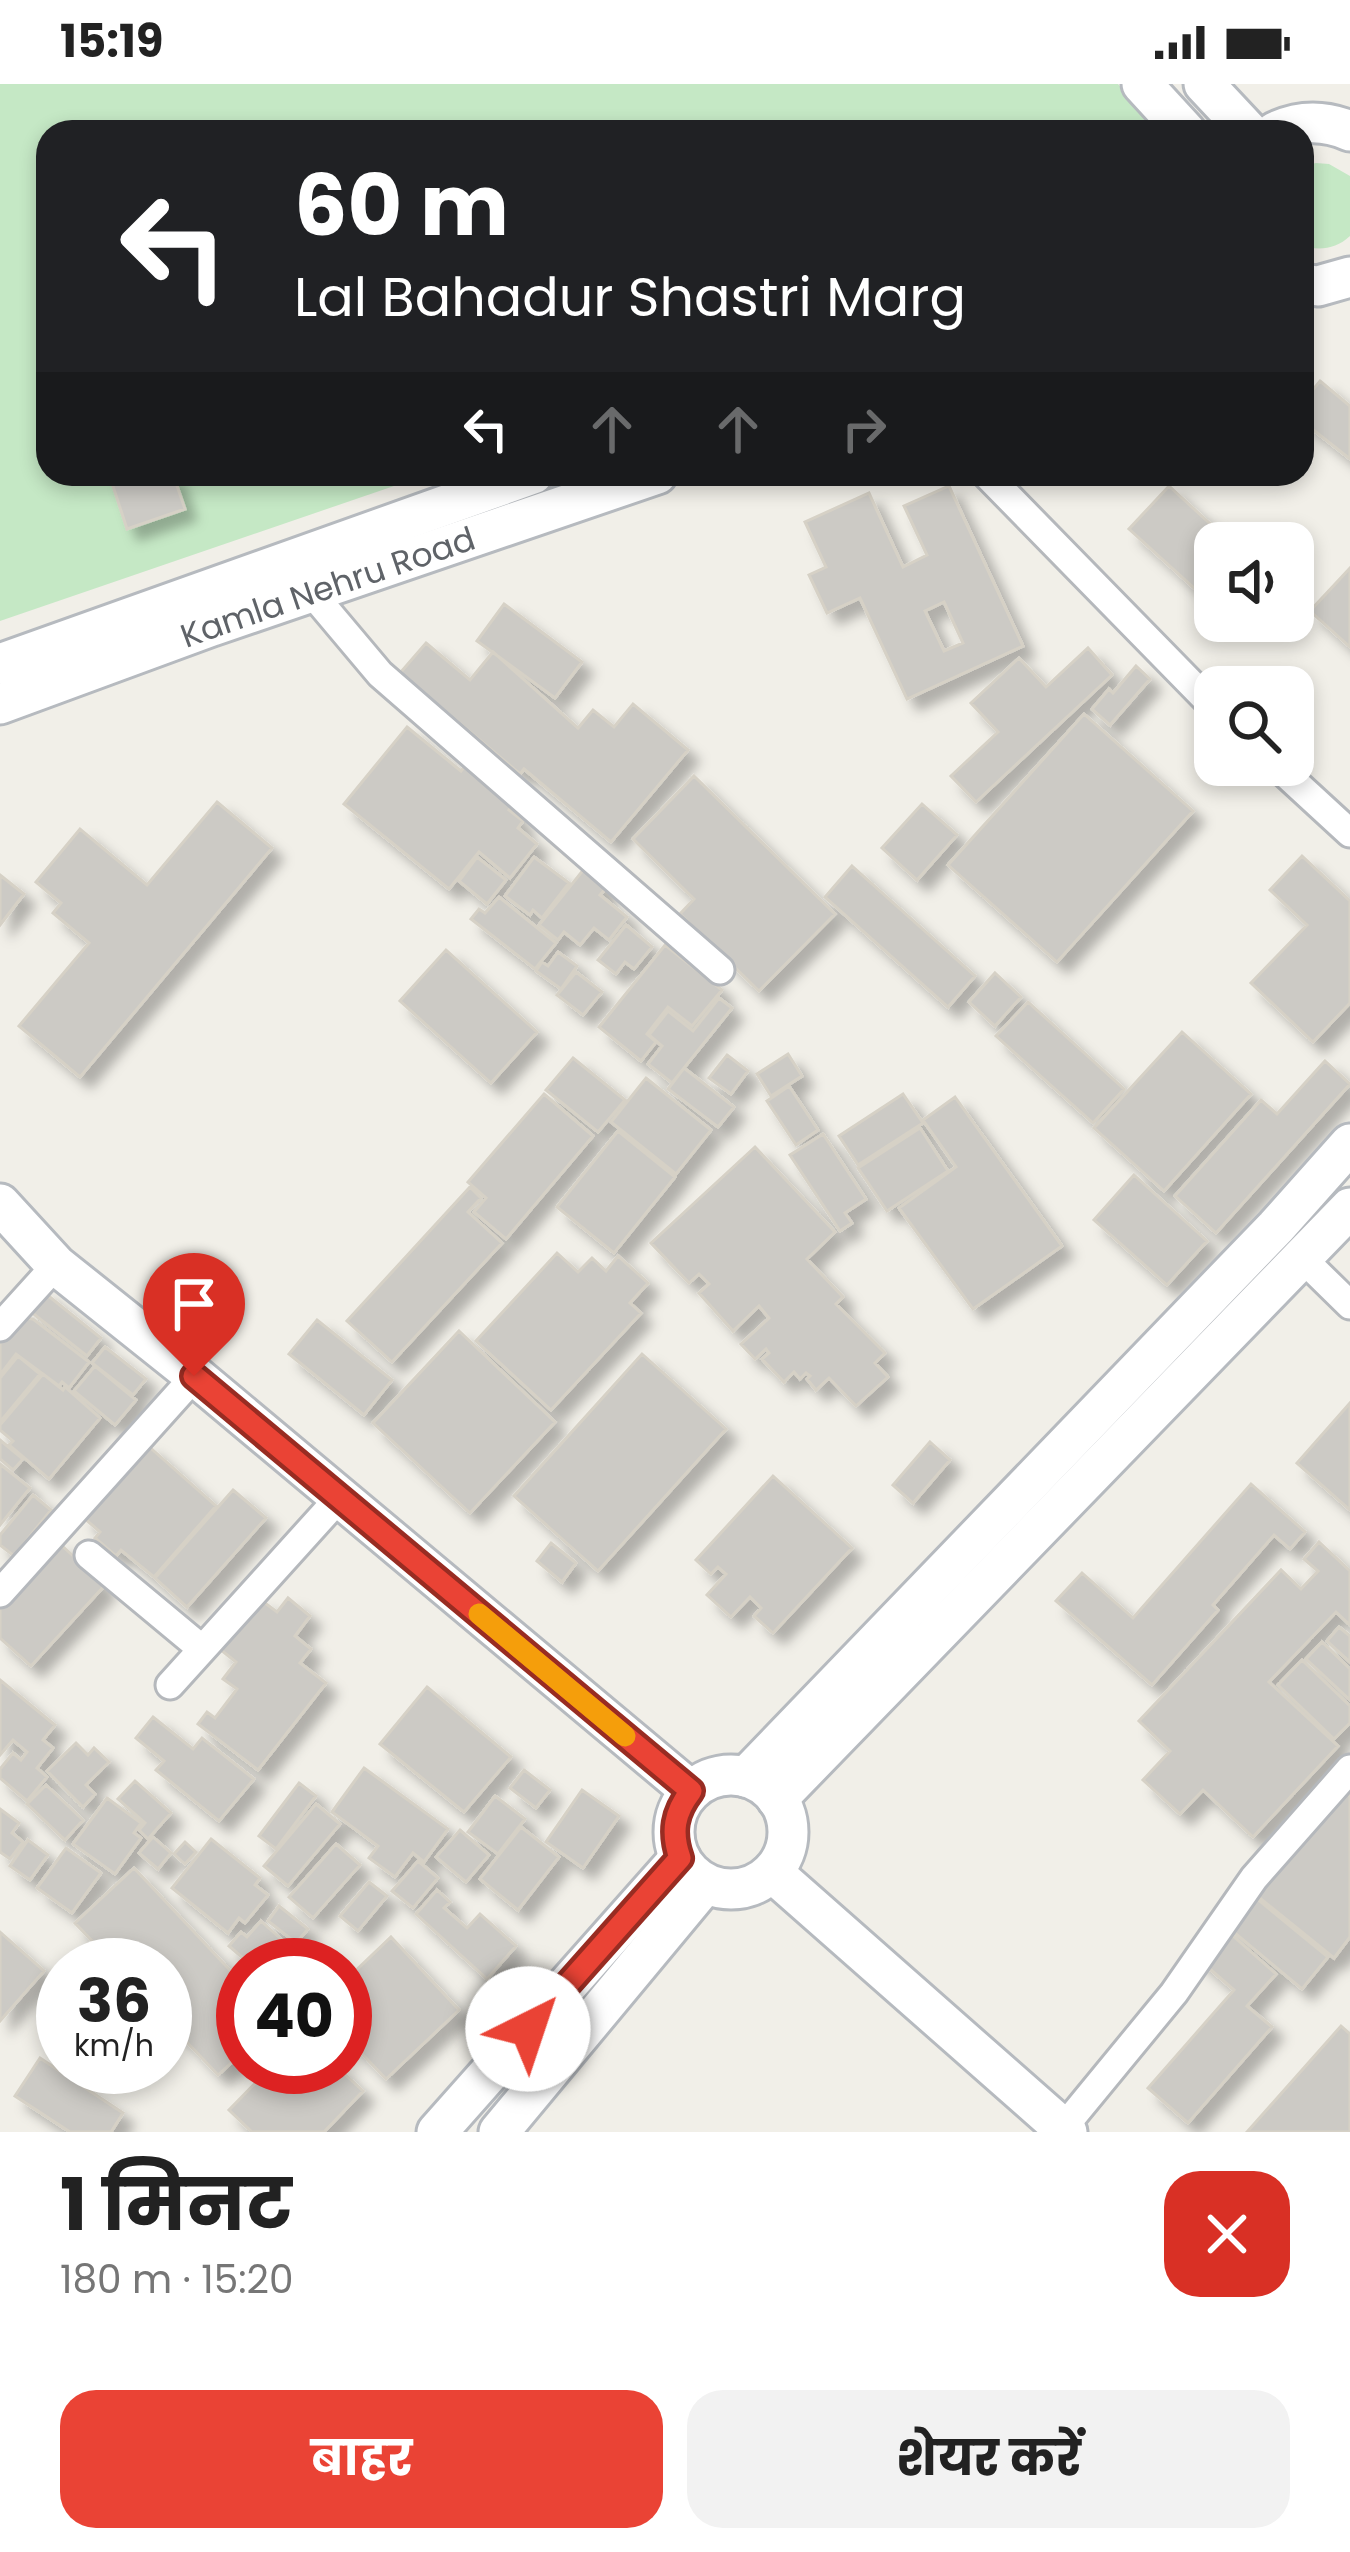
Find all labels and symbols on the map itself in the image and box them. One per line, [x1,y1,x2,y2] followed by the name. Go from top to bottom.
[174,515,481,660] street label: Kamla Nehru Road
[143,1253,245,1376] pin
[216,1938,372,2094] speed limit sign: 40
[465,1966,591,2092] position arrow

